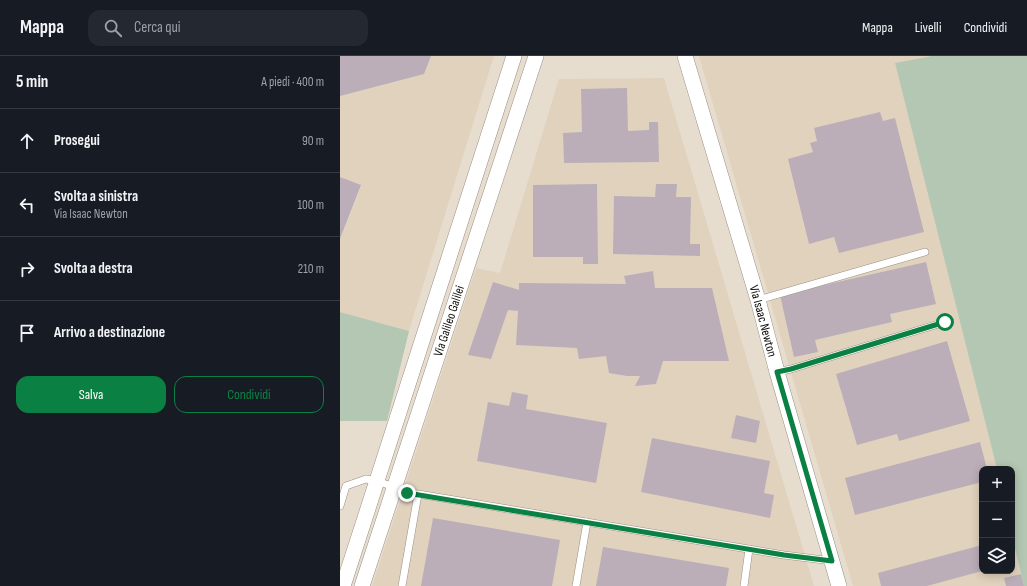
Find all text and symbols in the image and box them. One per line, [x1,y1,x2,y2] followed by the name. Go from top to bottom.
[88,10,368,46] search box
[20,16,64,39] text: Mappa
[102,17,124,39] icon: search
[134,18,181,37] text: Cerca qui
[862,19,893,36] text: Mappa
[915,19,942,36] text: Livelli
[964,19,1007,36] text: Condividi
[16,72,48,92] text: 5 min
[261,74,324,90] text: A piedi · 400 m
[16,130,38,152] icon: ahead
[54,131,100,150] text: Prosegui
[302,133,324,149] text: 90 m
[54,187,138,206] text: Svolta a sinistra
[16,194,38,216] icon: left
[297,197,324,213] text: 100 m
[54,206,128,222] text: Via Isaac Newton
[16,258,38,280] icon: right
[54,259,133,278] text: Svolta a destra
[298,261,324,277] text: 210 m
[746,283,780,359] street label: Via Isaac Newton
[430,284,468,358] street label: Via Galileo Galilei
[936,313,954,331] route start
[16,322,38,344] icon: arrive
[54,323,165,342] text: Arrivo a destinazione
[16,376,166,413] button: Salva
[174,376,324,413] button: Condividi
[979,466,1015,574] map controls
[979,466,1015,502] button: +
[398,484,416,502] route end
[979,502,1015,538] button: −
[979,538,1015,574] button: layers

